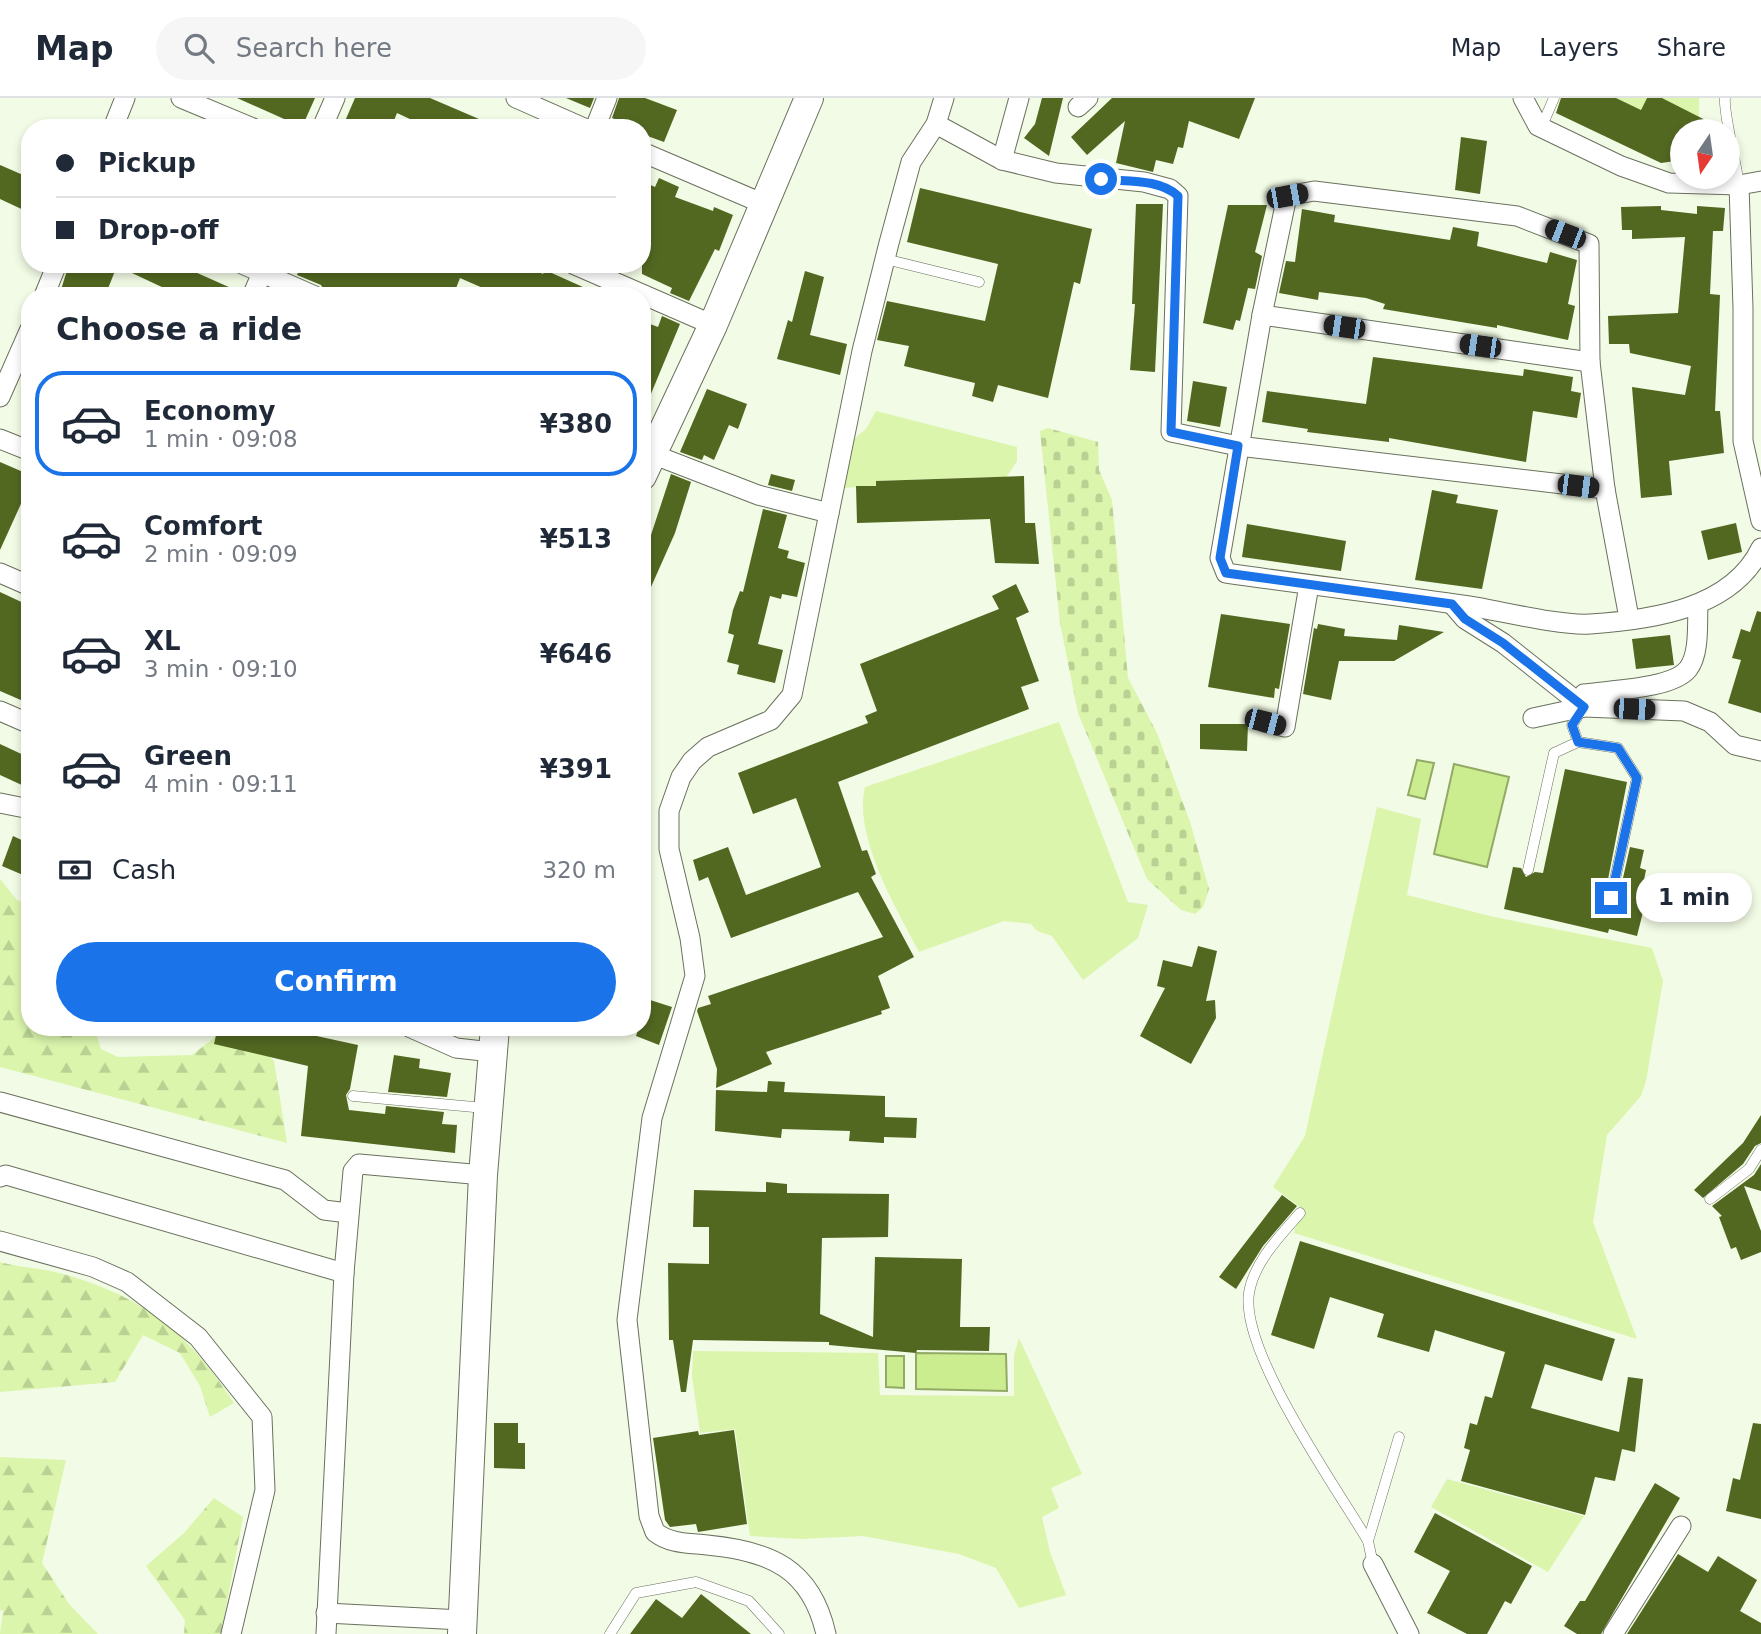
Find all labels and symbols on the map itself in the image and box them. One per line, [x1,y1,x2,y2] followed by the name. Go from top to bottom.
[1670,119,1740,189] north arrow
[1085,163,1117,195] route start
[1265,182,1310,210] car
[1542,217,1589,251] car
[1322,314,1367,340] car
[1458,333,1503,359] car
[1556,473,1601,499] car
[1613,698,1656,720] car
[1242,706,1289,738] car
[1636,874,1751,922] callout: 1 min
[1595,882,1627,914] route end

